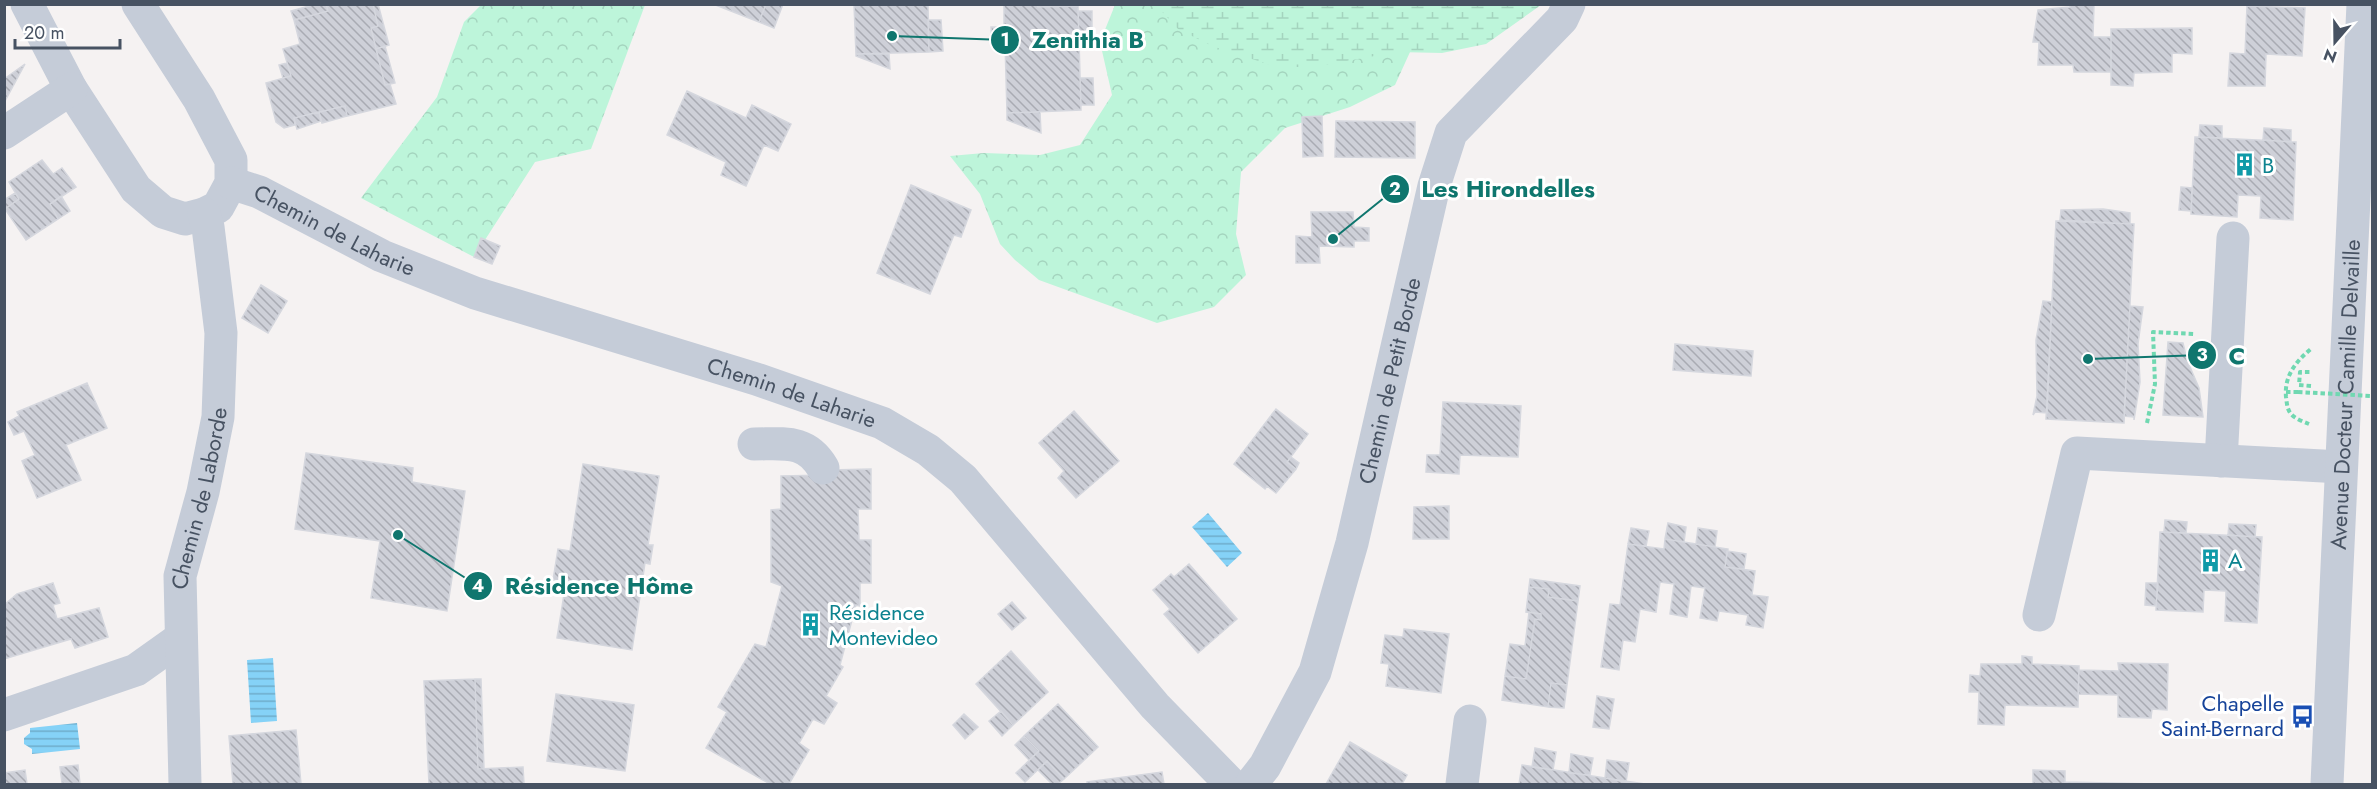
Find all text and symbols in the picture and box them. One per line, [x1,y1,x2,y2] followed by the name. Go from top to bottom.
[15,12,120,50] scale bar
[2305,12,2365,72] north arrow
[990,19,1156,61] callout: Zenithia B
[24,20,64,46] text: 20 m
[1032,22,1144,57] text: Zenithia B
[1000,27,1010,53] text: 1
[2320,43,2340,69] text: N
[2262,149,2274,181] place label: B
[2231,152,2257,178] building icon: B
[1380,168,1607,210] callout: Les Hirondelles
[1421,171,1595,206] text: Les Hirondelles
[248,176,420,284] street label: Chemin de Laharie
[1389,176,1401,202] text: 2
[2322,239,2368,550] street label: Avenue Docteur Camille Delvaille
[1350,274,1428,487] street label: Chemin de Petit Borde
[2187,334,2258,376] callout: C
[2229,338,2245,373] text: C
[2196,342,2208,368] text: 3
[703,349,881,436] street label: Chemin de Laharie
[164,407,234,589] street label: Chemin de Laborde
[2228,544,2243,576] place label: A
[2197,547,2223,573] building icon: A
[463,565,705,607] callout: Résidence Hôme
[505,568,693,603] text: Résidence Hôme
[472,573,484,599] text: 4
[829,596,938,653] place label: Résidence Montevideo
[798,612,824,638] building icon: Résidence Montevideo
[2161,687,2284,744] place label: Chapelle Saint-Bernard
[2289,703,2315,729] bus stop icon: Chapelle Saint-Bernard

